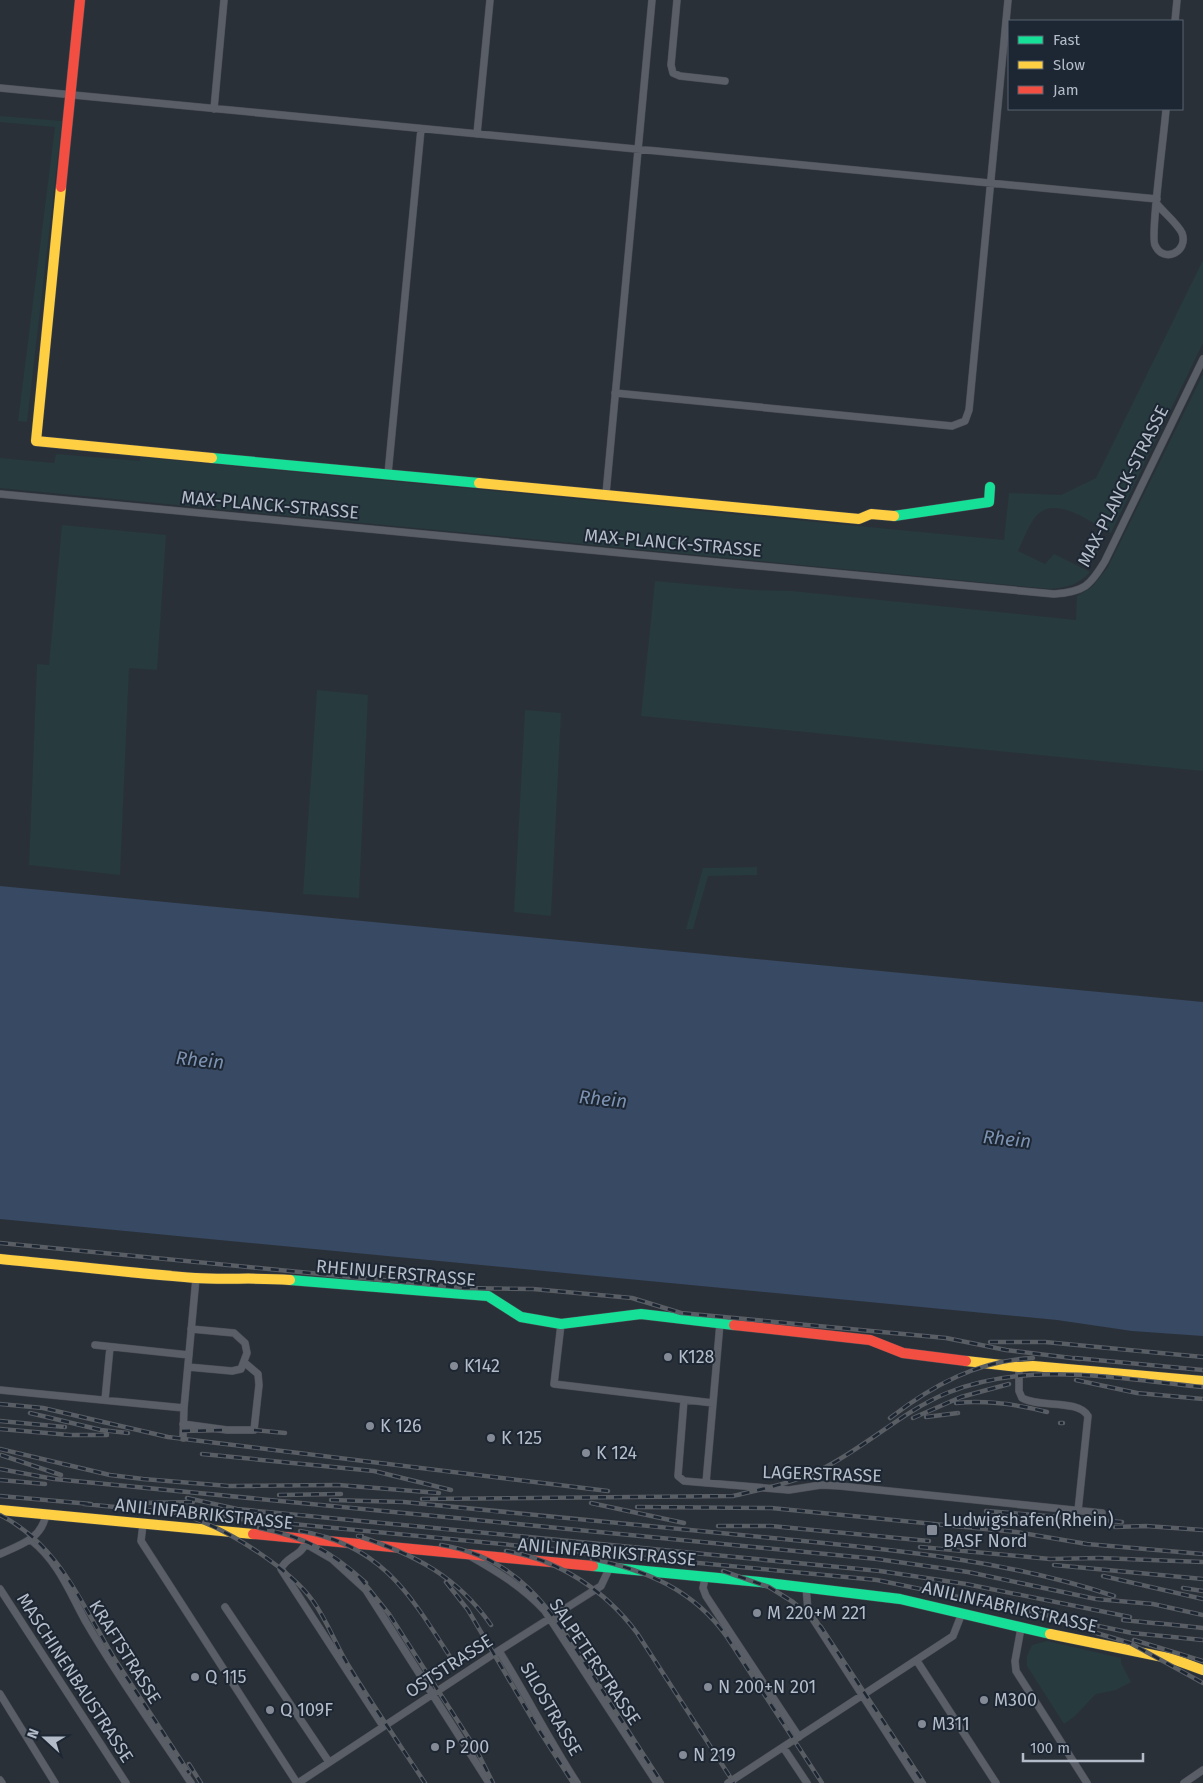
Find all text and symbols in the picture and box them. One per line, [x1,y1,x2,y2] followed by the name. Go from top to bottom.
[1008,20,1183,110] legend
[1053,31,1080,49] text: Fast
[1053,56,1085,74] text: Slow
[1053,81,1079,99] text: Jam
[1073,402,1173,570] street label: MAX-PLANCK-STRASSE
[180,486,360,524] street label: MAX-PLANCK-STRASSE
[583,524,763,562] street label: MAX-PLANCK-STRASSE
[175,1046,225,1074] water label: Rhein
[578,1085,628,1113] water label: Rhein
[982,1125,1032,1153] water label: Rhein
[315,1255,477,1291] street label: RHEINUFERSTRASSE
[678,1346,715,1368] place label: K128
[662,1351,674,1363] marker: K128
[464,1355,500,1377] place label: K142
[448,1360,460,1372] marker: K142
[380,1415,422,1437] place label: K 126
[364,1420,376,1432] marker: K 126
[501,1427,542,1449] place label: K 125
[485,1432,497,1444] marker: K 125
[596,1442,638,1464] place label: K 124
[580,1447,592,1459] marker: K 124
[762,1461,882,1487] street label: LAGERSTRASSE
[114,1494,294,1534] street label: ANILINFABRIKSTRASSE
[943,1509,1114,1552] place label: Ludwigshafen(Rhein) BASF Nord
[925,1523,939,1537] marker: Ludwigshafen(Rhein) BASF Nord
[517,1533,697,1571] street label: ANILINFABRIKSTRASSE
[920,1576,1100,1638] street label: ANILINFABRIKSTRASSE
[12,1589,138,1767] street label: MASCHINENBAUSTRASSE
[545,1595,645,1729] street label: SALPETERSTRASSE
[84,1596,166,1708] street label: KRAFTSTRASSE
[767,1602,867,1624] place label: M 220+M 221
[751,1607,763,1619] marker: M 220+M 221
[401,1630,497,1702] street label: OSTSTRASSE
[515,1658,587,1760] street label: SILOSTRASSE
[205,1666,247,1688] place label: Q 115
[189,1671,201,1683] marker: Q 115
[718,1676,816,1698] place label: N 200+N 201
[702,1681,714,1693] marker: N 200+N 201
[994,1689,1037,1711] place label: M300
[978,1694,990,1706] marker: M300
[280,1699,333,1721] place label: Q 109F
[264,1704,276,1716] marker: Q 109F
[20,1713,70,1763] north arrow
[932,1713,970,1735] place label: M311
[916,1718,928,1730] marker: M311
[1023,1730,1143,1762] scale bar
[445,1736,489,1758] place label: P 200
[1030,1739,1070,1757] text: 100 m
[429,1741,441,1753] marker: P 200
[693,1744,736,1766] place label: N 219
[677,1749,689,1761] marker: N 219

